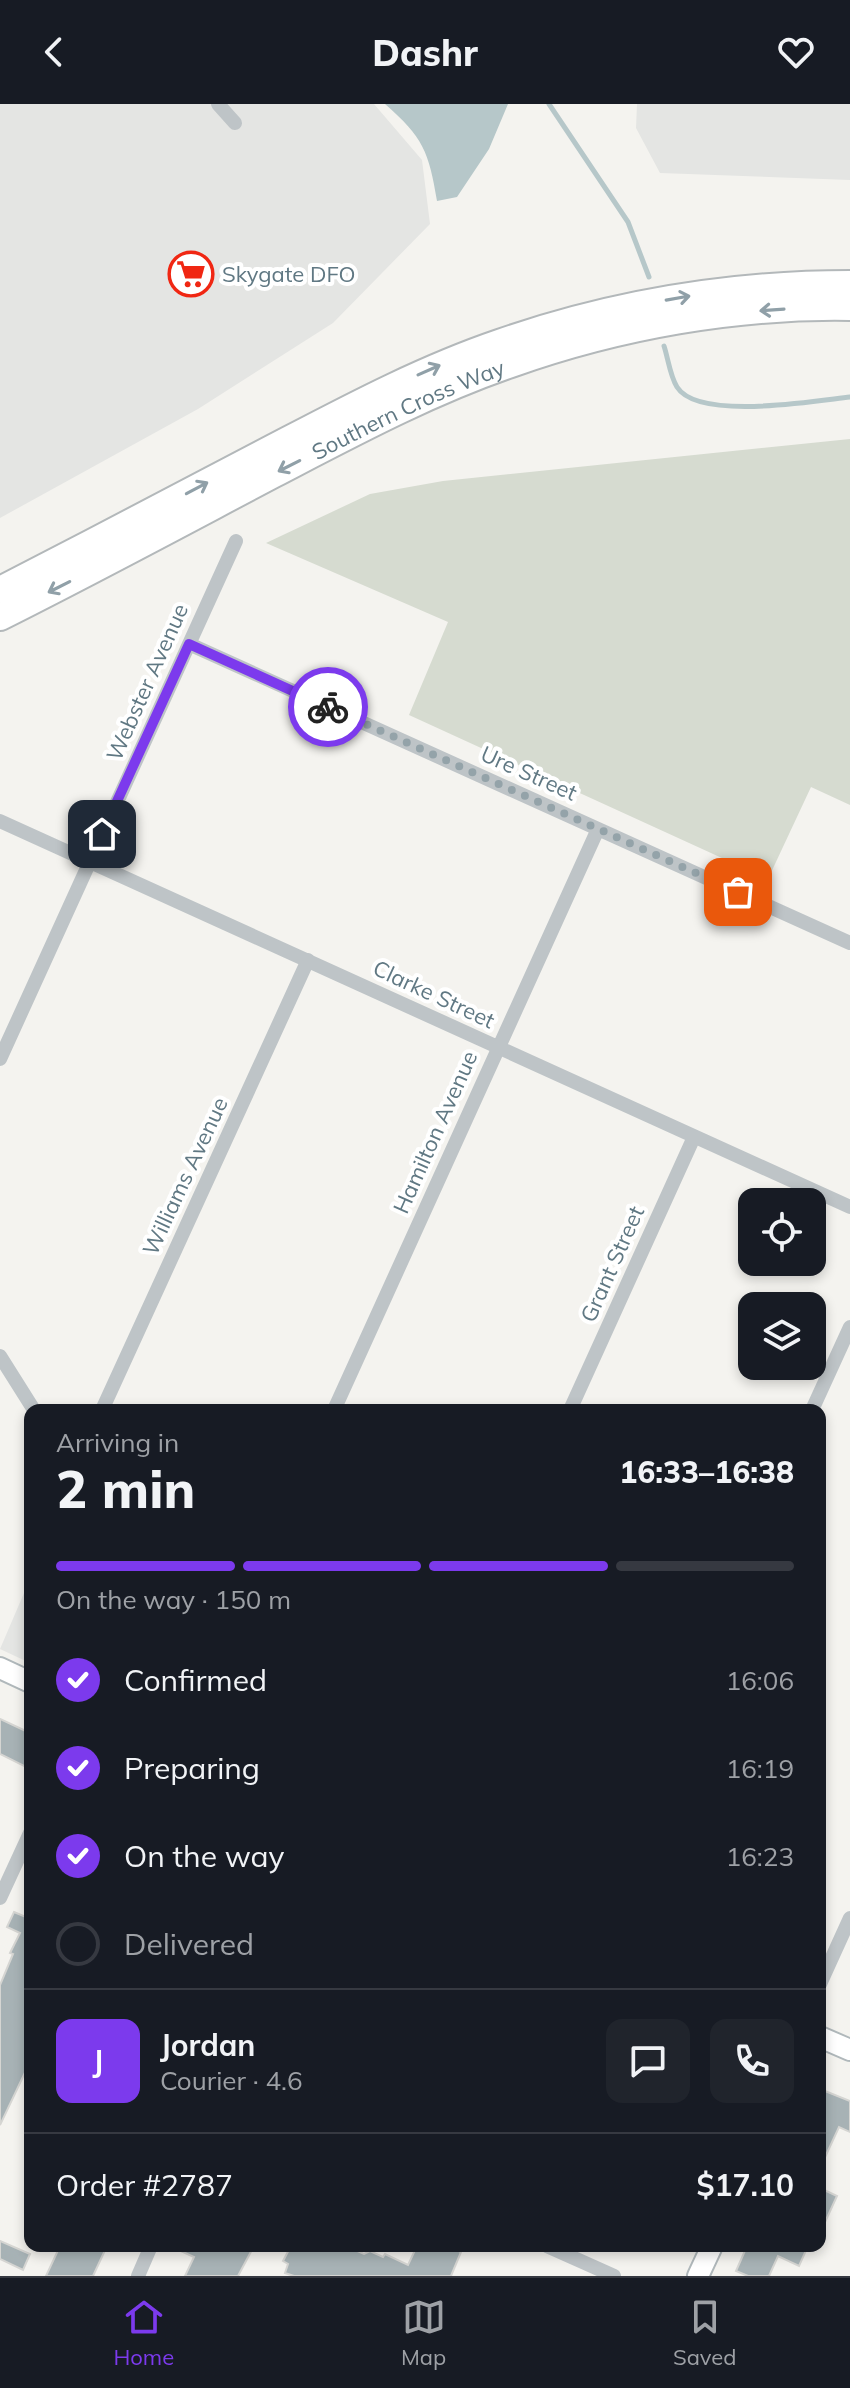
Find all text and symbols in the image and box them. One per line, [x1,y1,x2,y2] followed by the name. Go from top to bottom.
[32,30,76,74] icon: back
[372,30,478,75] text: Dashr
[774,30,818,74] icon: heart
[167,250,215,298] supermarket icon: Skygate DFO
[222,260,355,288] place label: Skygate DFO
[665,290,690,305] one-way arrow
[759,303,786,318] one-way arrow
[307,353,509,466] street label: Southern Cross Way
[416,362,440,377] one-way arrow
[278,459,302,475] one-way arrow
[184,479,208,495] one-way arrow
[47,580,71,596] one-way arrow
[100,599,194,765] street label: Webster Avenue
[288,667,368,747] courier
[306,685,350,729] icon: bike
[477,739,582,807] street label: Ure Street
[68,800,136,868] pin
[80,812,124,856] icon: home
[704,858,772,926] pin
[716,870,760,914] icon: bag
[369,954,500,1035] street label: Clarke Street
[387,1046,483,1218] street label: Hamilton Avenue
[136,1092,234,1260] street label: Williams Avenue
[738,1188,826,1380] map controls
[738,1188,826,1276] button: locate
[574,1201,650,1326] street label: Grant Street
[738,1292,826,1380] button: layers
[56,1426,179,1459] text: Arriving in
[619,1453,794,1491] text: 16:33–16:38
[56,1456,195,1521] text: 2 min
[56,1583,291,1616] text: On the way · 150 m
[56,1658,100,1702] icon: check
[124,1661,267,1699] text: Confirmed
[726,1664,794,1697] text: 16:06
[56,1746,100,1790] icon: check
[124,1749,260,1787] text: Preparing
[726,1752,794,1785] text: 16:19
[56,1834,100,1878] icon: check
[124,1837,284,1875] text: On the way
[726,1840,794,1873] text: 16:23
[124,1925,254,1963] text: Delivered
[606,2019,690,2103] button: chat
[710,2019,794,2103] button: phone
[160,2026,255,2064] text: Jordan
[93,2042,103,2080] text: J
[160,2064,303,2097] text: Courier · 4.6
[56,2166,233,2204] text: Order #2787
[697,2166,794,2204] text: $17.10
[113,2295,174,2371] tab: Home
[401,2295,446,2371] tab: Map
[673,2295,737,2371] tab: Saved

